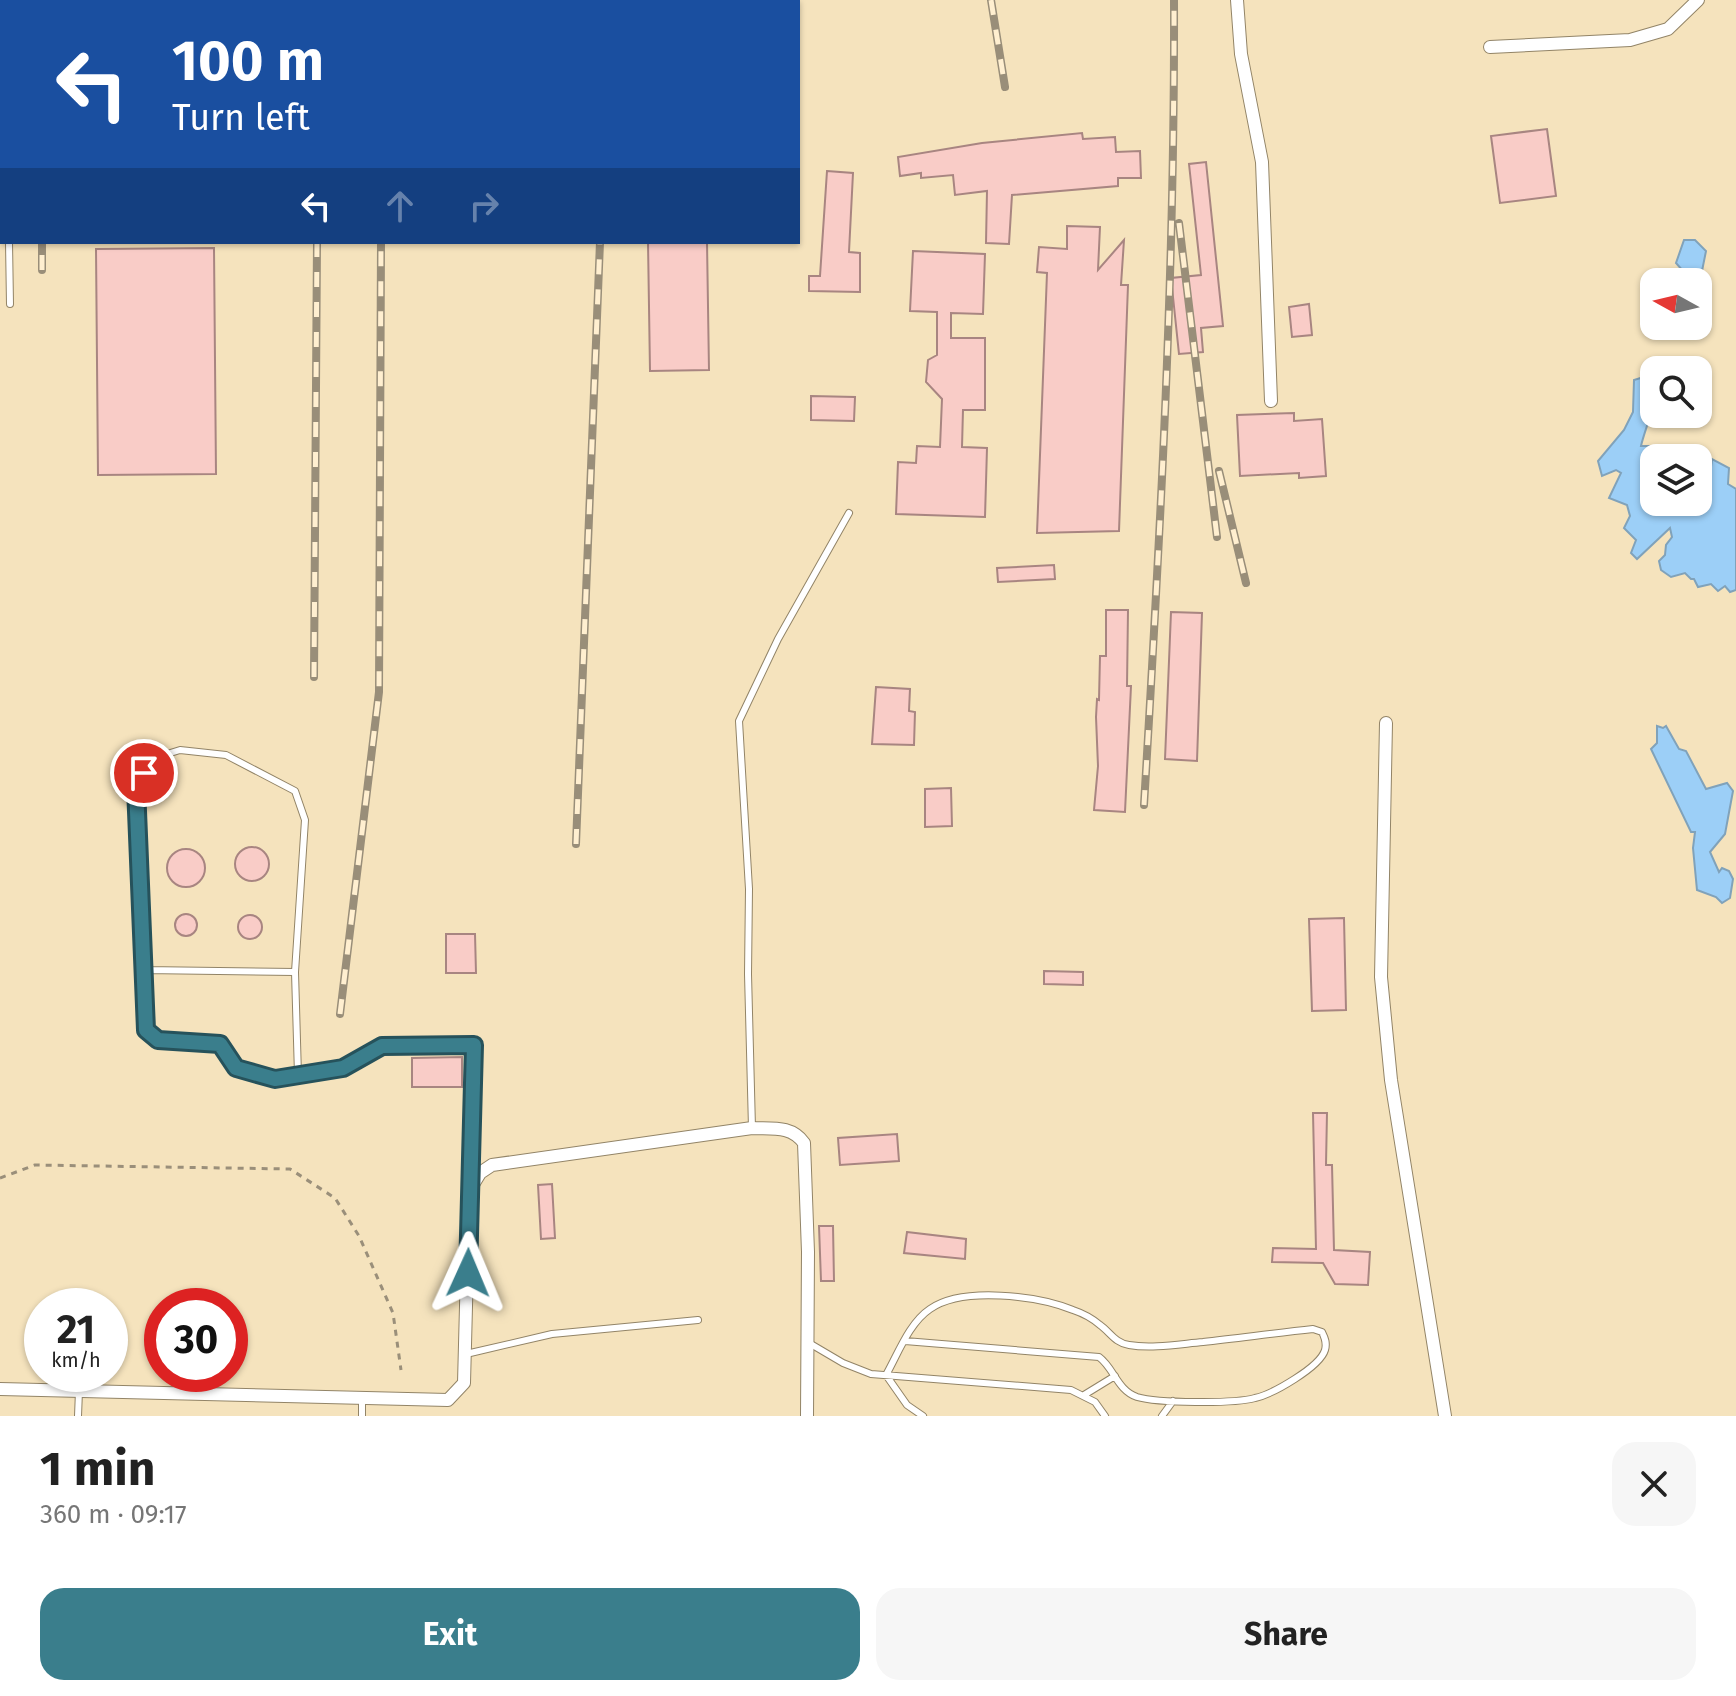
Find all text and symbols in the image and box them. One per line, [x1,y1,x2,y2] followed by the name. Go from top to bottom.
[172,28,324,95] text: 100 m
[40,32,144,136] icon: left
[172,96,310,140] text: Turn left
[294,184,338,228] icon: left
[378,184,422,228] icon: ahead
[462,184,506,228] icon: right
[1640,268,1712,340] north arrow
[1640,268,1712,516] map controls
[1640,356,1712,428] button: search
[1640,444,1712,516] button: layers
[110,739,178,807] pin
[122,751,166,795] icon: arrive
[426,1231,510,1315] position arrow
[144,1288,248,1392] speed limit sign: 30
[57,1306,95,1354] text: 21
[51,1348,101,1372] text: km/h
[40,1440,155,1498] text: 1 min
[1612,1442,1696,1526] button: close
[40,1499,186,1530] text: 360 m · 09:17
[40,1588,860,1680] button: Exit
[876,1588,1696,1680] button: Share

